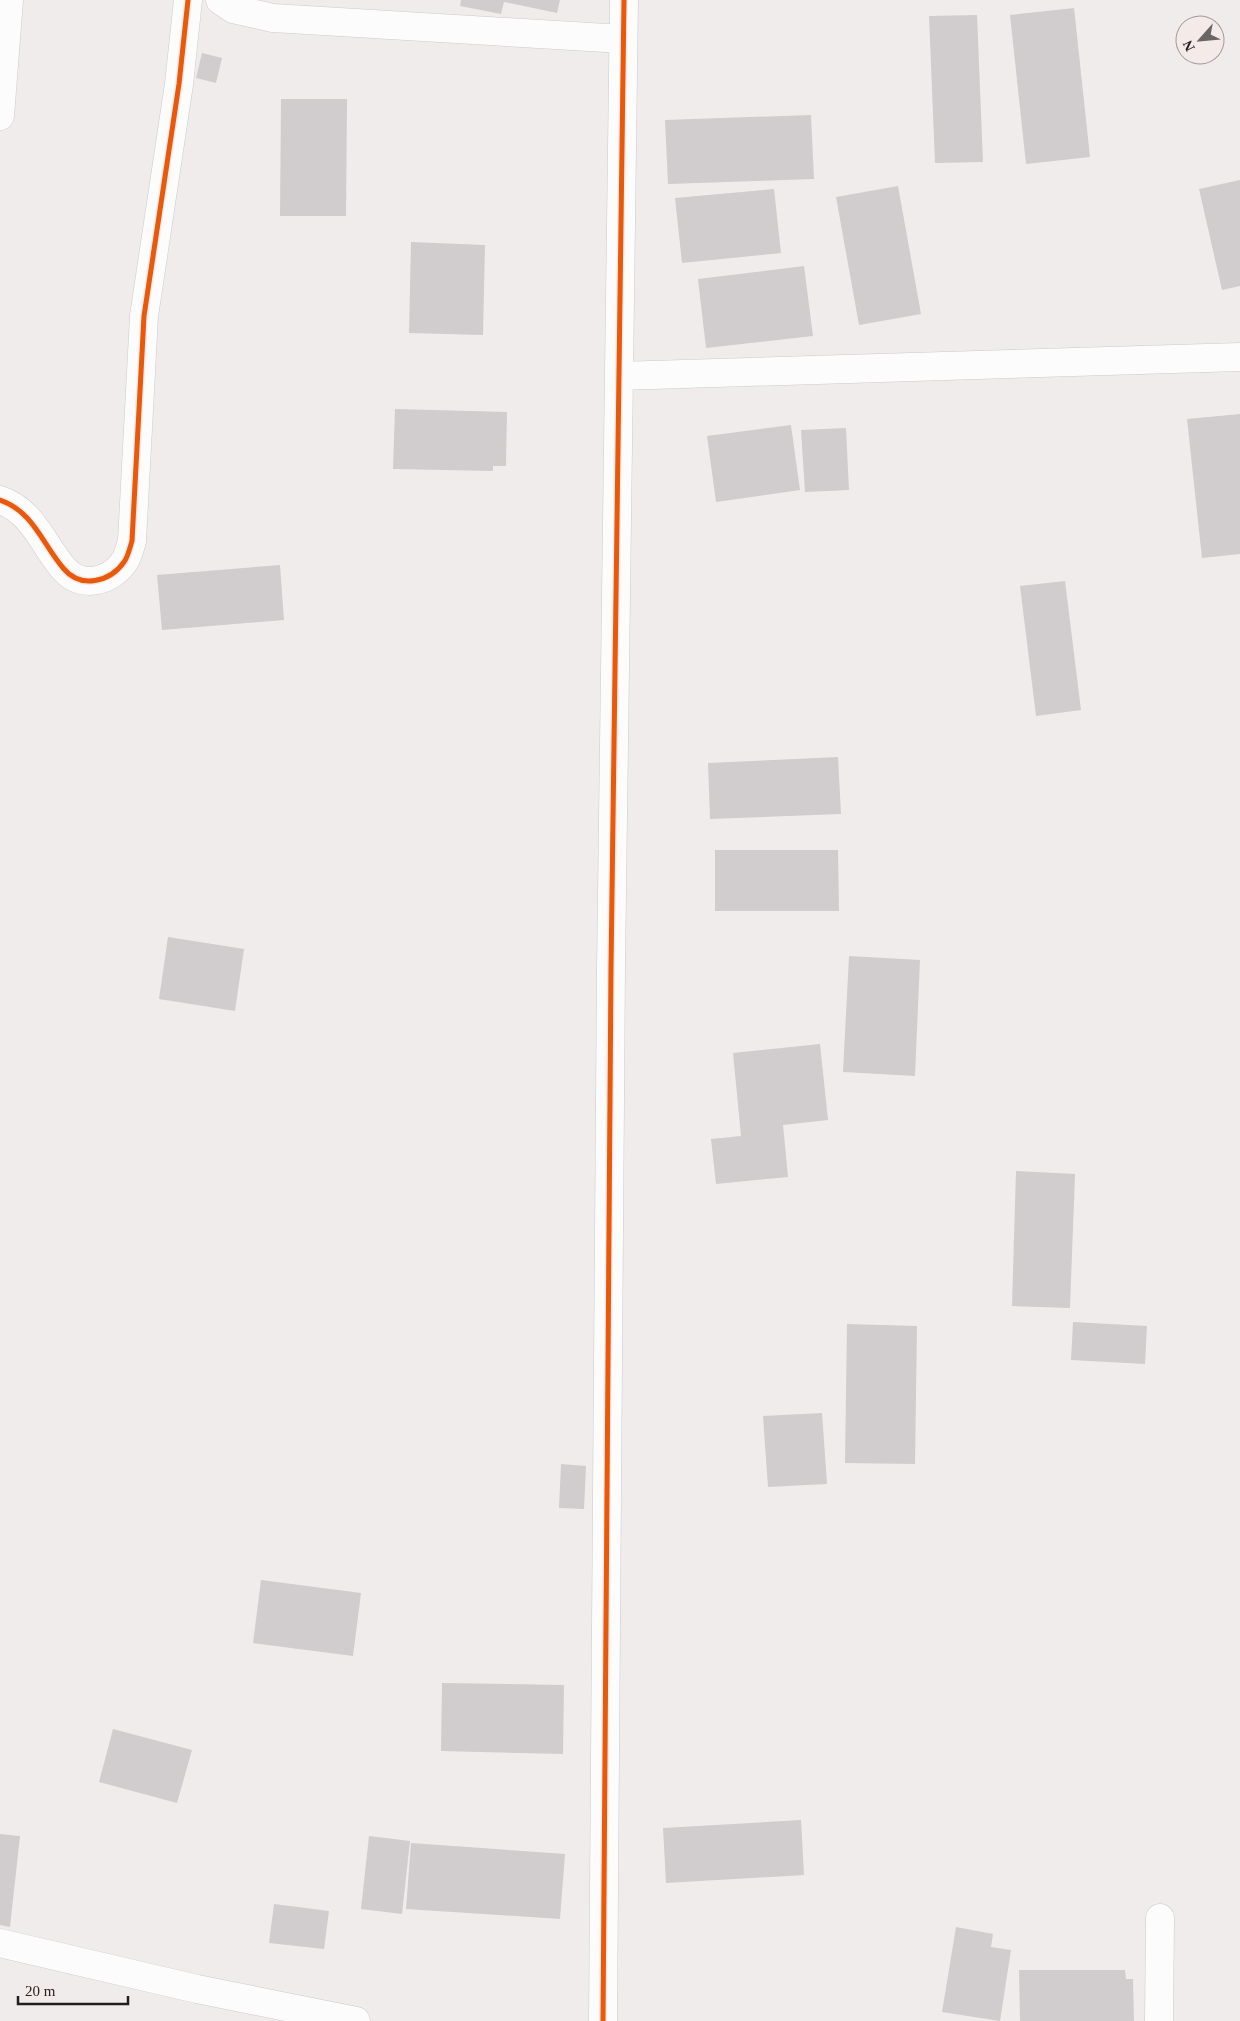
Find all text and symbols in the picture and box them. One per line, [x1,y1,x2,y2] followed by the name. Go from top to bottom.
[1175,15,1225,65] north arrow
[1180,38,1198,54] text: N
[18,1974,128,2006] scale bar
[25,1983,56,1999] text: 20 m

